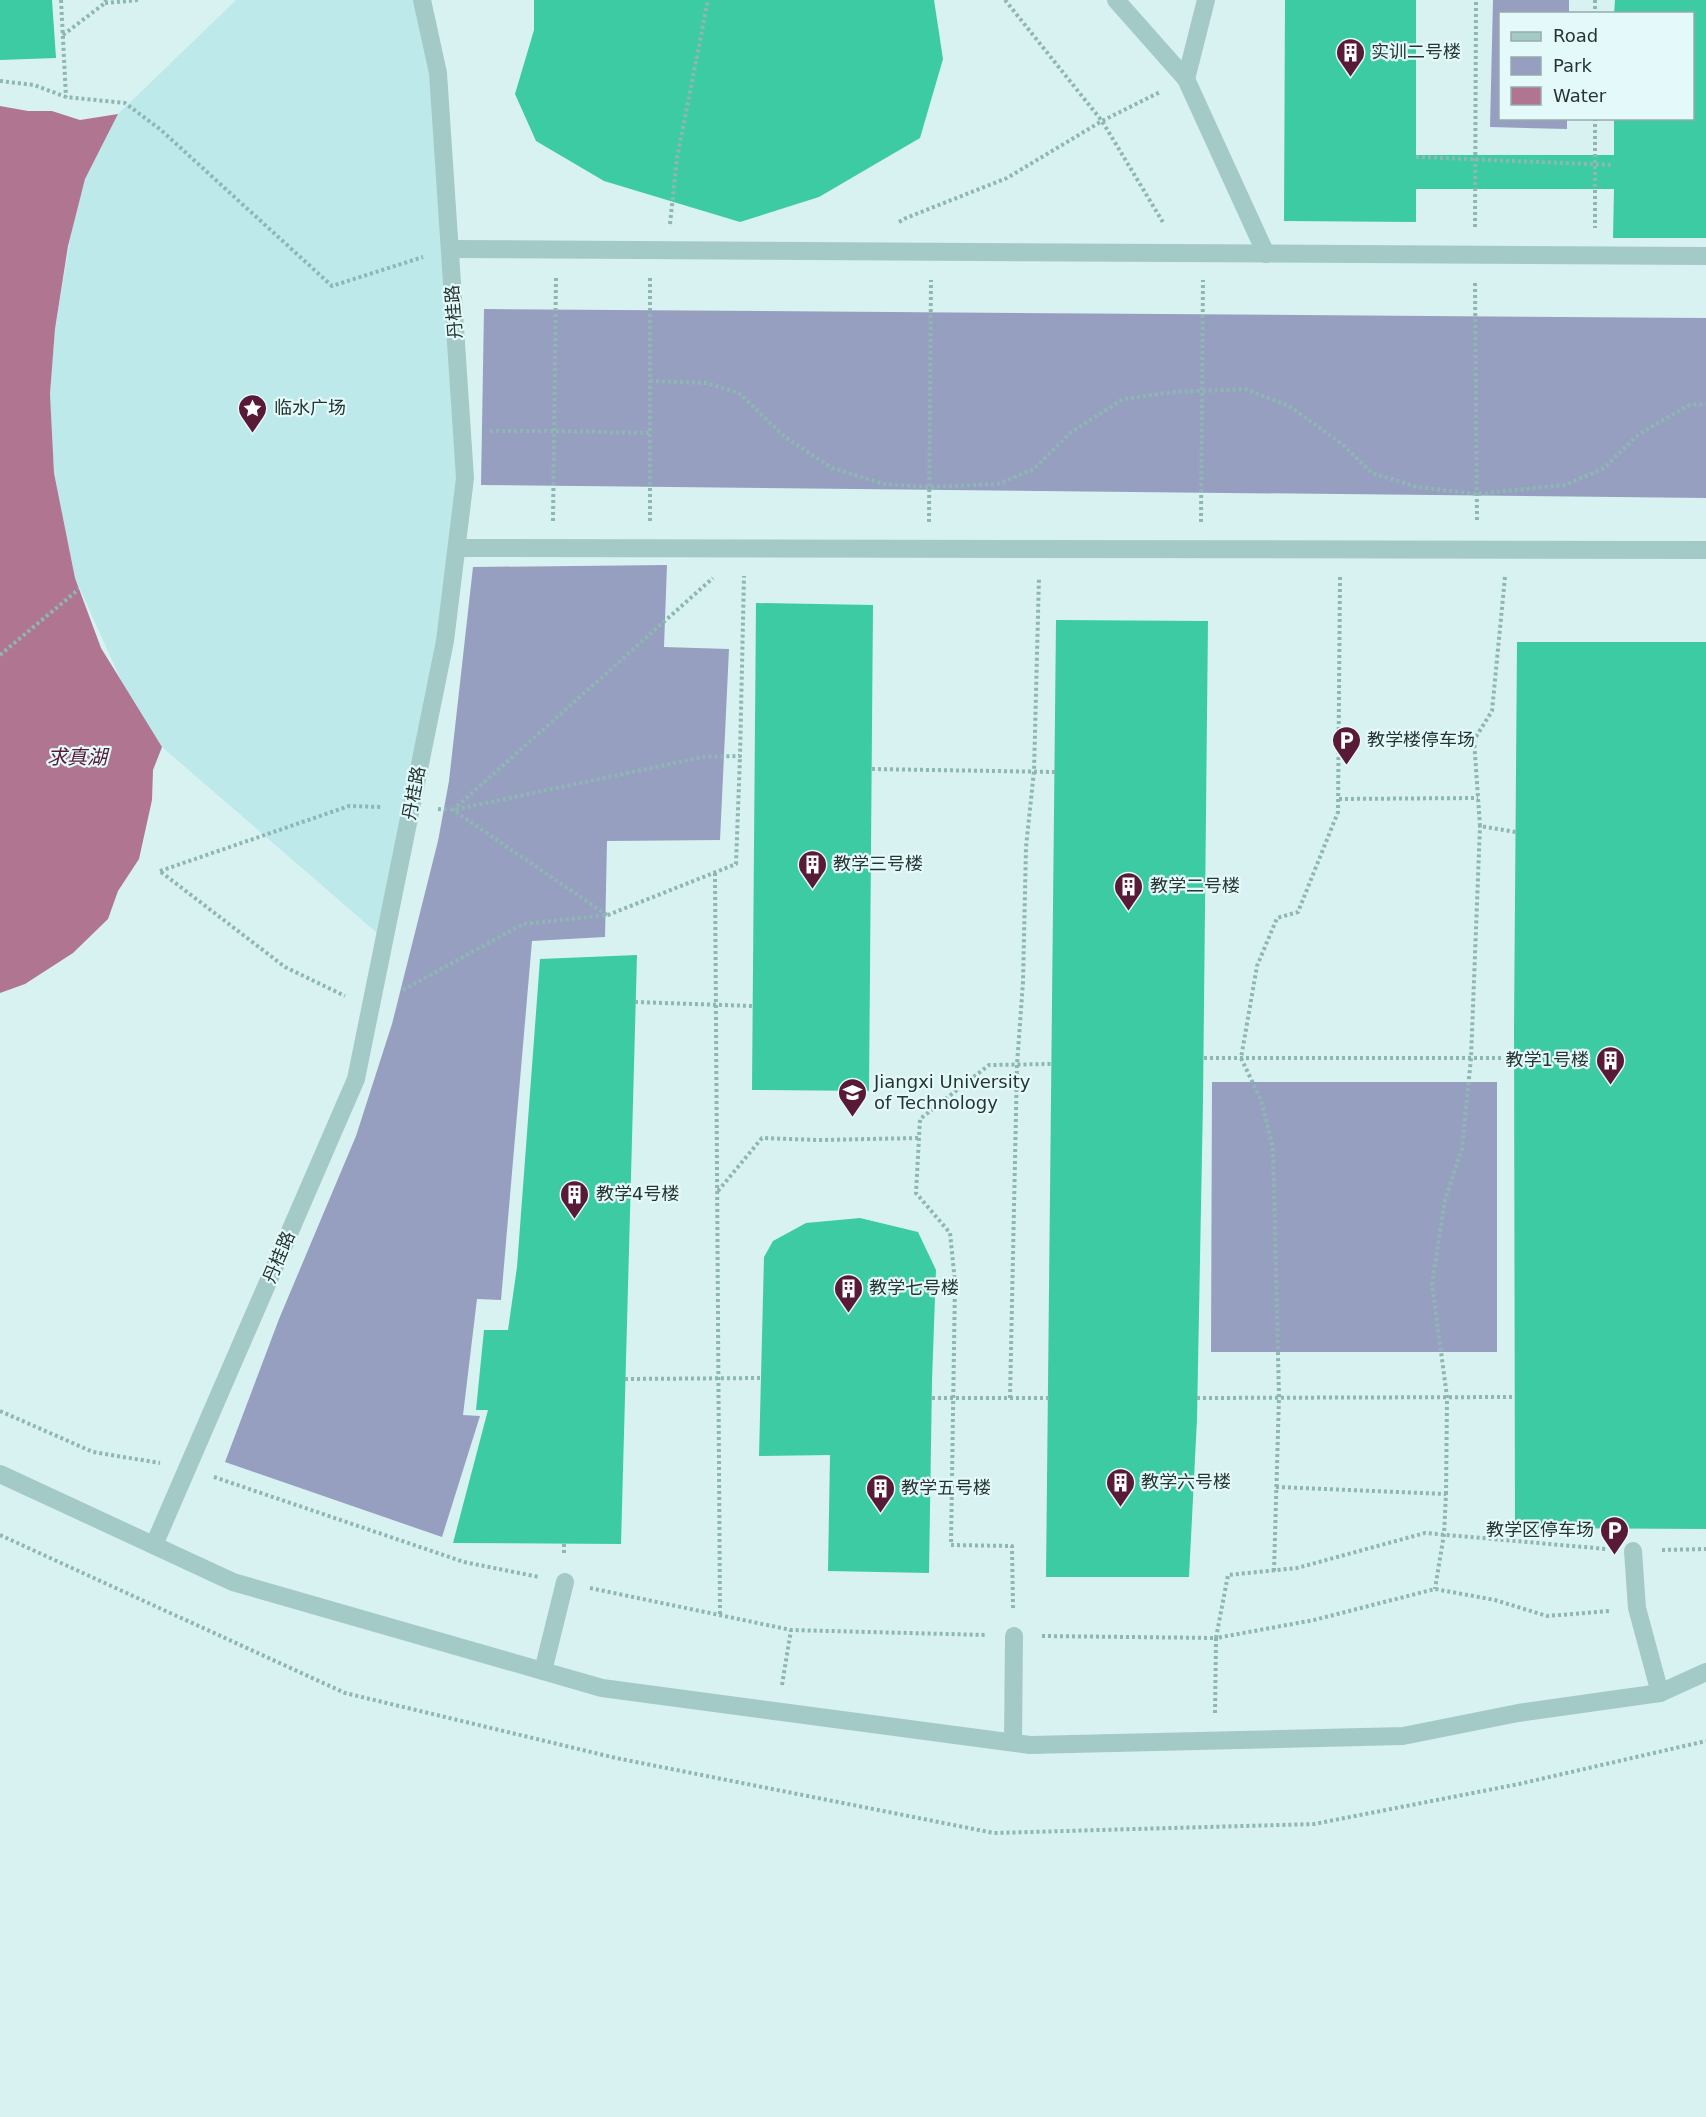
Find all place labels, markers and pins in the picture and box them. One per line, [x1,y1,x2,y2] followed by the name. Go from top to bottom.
[1334,36,1366,78] building icon: 实训二号楼
[1371,41,1461,62] place label: 实训二号楼
[237,392,269,434] place icon: 临水广场
[274,397,346,418] place label: 临水广场
[1330,724,1362,766] parking icon: 教学楼停车场
[1367,729,1475,750] place label: 教学楼停车场
[796,848,828,890] building icon: 教学三号楼
[833,853,923,874] place label: 教学三号楼
[1113,870,1145,912] building icon: 教学二号楼
[1150,875,1240,896] place label: 教学二号楼
[1594,1044,1626,1086] building icon: 教学1号楼
[1506,1049,1589,1070] place label: 教学1号楼
[873,1071,1031,1113] place label: Jiangxi University of Technology
[837,1076,869,1118] school or university icon: Jiangxi University of Technology
[559,1178,591,1220] building icon: 教学4号楼
[596,1183,679,1204] place label: 教学4号楼
[832,1272,864,1314] building icon: 教学七号楼
[869,1277,959,1298] place label: 教学七号楼
[1104,1466,1136,1508] building icon: 教学六号楼
[1141,1471,1231,1492] place label: 教学六号楼
[864,1472,896,1514] building icon: 教学五号楼
[901,1477,991,1498] place label: 教学五号楼
[1599,1514,1631,1556] parking icon: 教学区停车场
[1486,1519,1594,1540] place label: 教学区停车场

